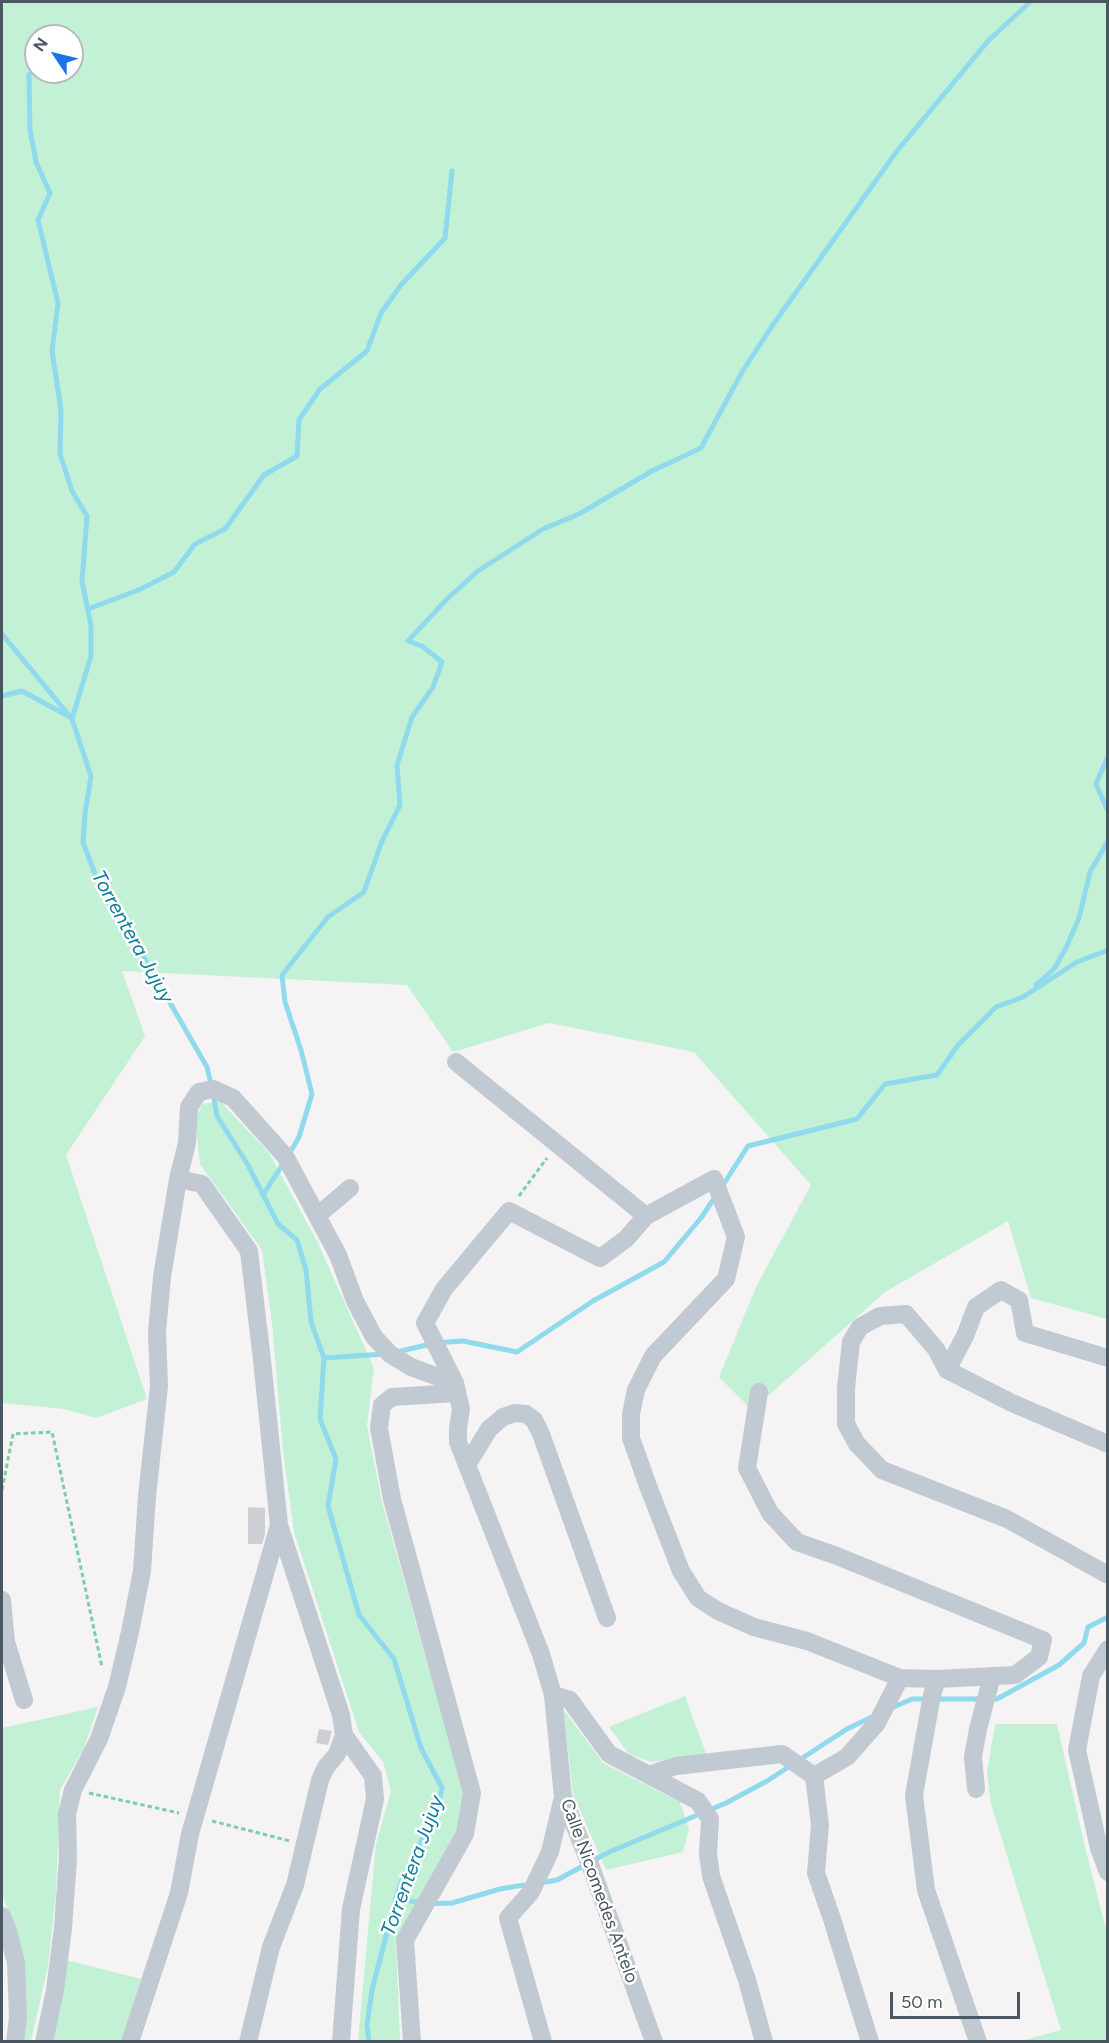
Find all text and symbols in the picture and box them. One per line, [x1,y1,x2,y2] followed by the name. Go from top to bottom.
[24,24,84,84] north arrow
[29,34,52,55] text: N
[86,867,178,1007] water label: Torrentera Jujuy
[377,1793,449,1939] water label: Torrentera Jujuy
[556,1796,642,1986] street label: Calle Nicomedes Antelo
[893,1980,1024,2018] scale bar
[901,1991,943,2013] text: 50 m

